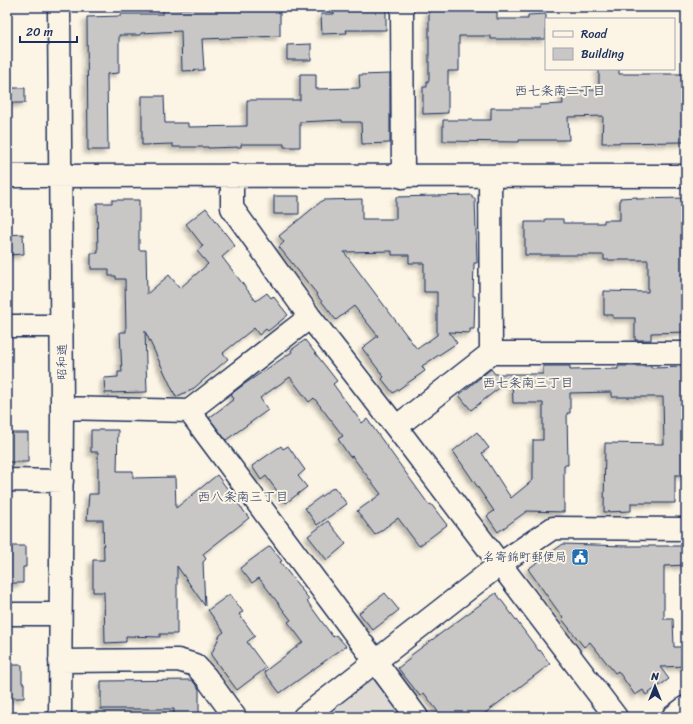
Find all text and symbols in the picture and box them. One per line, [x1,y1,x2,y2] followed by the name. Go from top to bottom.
[20,18,77,44] scale bar
[545,18,675,70] legend
[26,21,53,43] text: 20 m
[581,23,608,45] text: Road
[581,43,624,65] text: Building
[514,79,606,102] district label: 西七条南二丁目
[51,344,73,380] street label: 昭和通
[482,371,574,394] district label: 西七条南三丁目
[197,485,289,508] district label: 西八条南三丁目
[483,546,567,568] place label: 名寄錦町郵便局
[570,547,590,567] public building icon: 名寄錦町郵便局
[635,666,675,706] north arrow
[650,667,659,686] text: N

